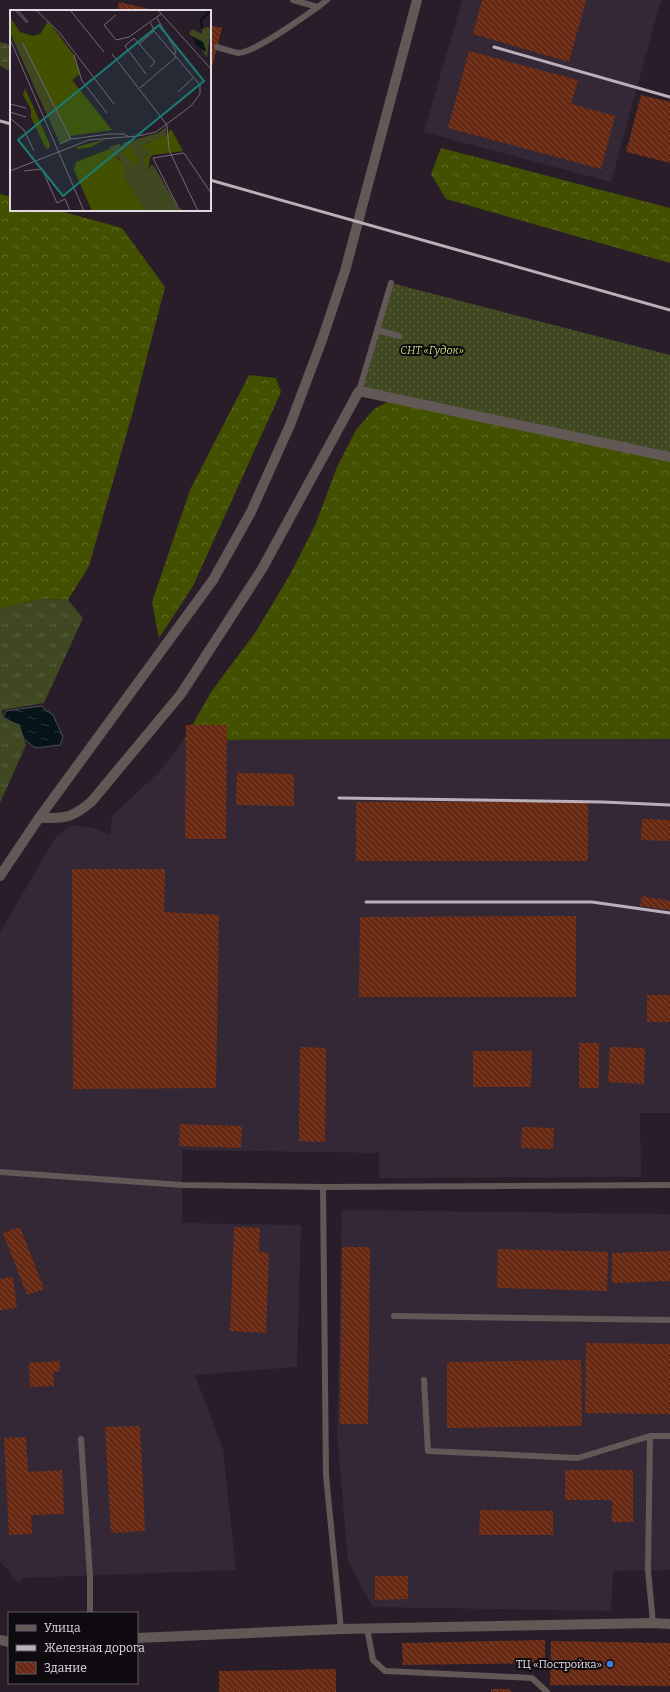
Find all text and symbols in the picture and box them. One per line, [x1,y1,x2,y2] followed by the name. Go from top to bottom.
[10,10,211,211] inset map
[400,344,464,357] park label: СНТ «Гудок»
[8,1612,138,1684] legend
[44,1621,81,1635] text: Улица
[44,1641,145,1655] text: Железная дорога
[516,1658,602,1671] place label: ТЦ «Постройка»
[605,1659,615,1669] marker: ТЦ «Постройка»
[44,1661,87,1675] text: Здание

